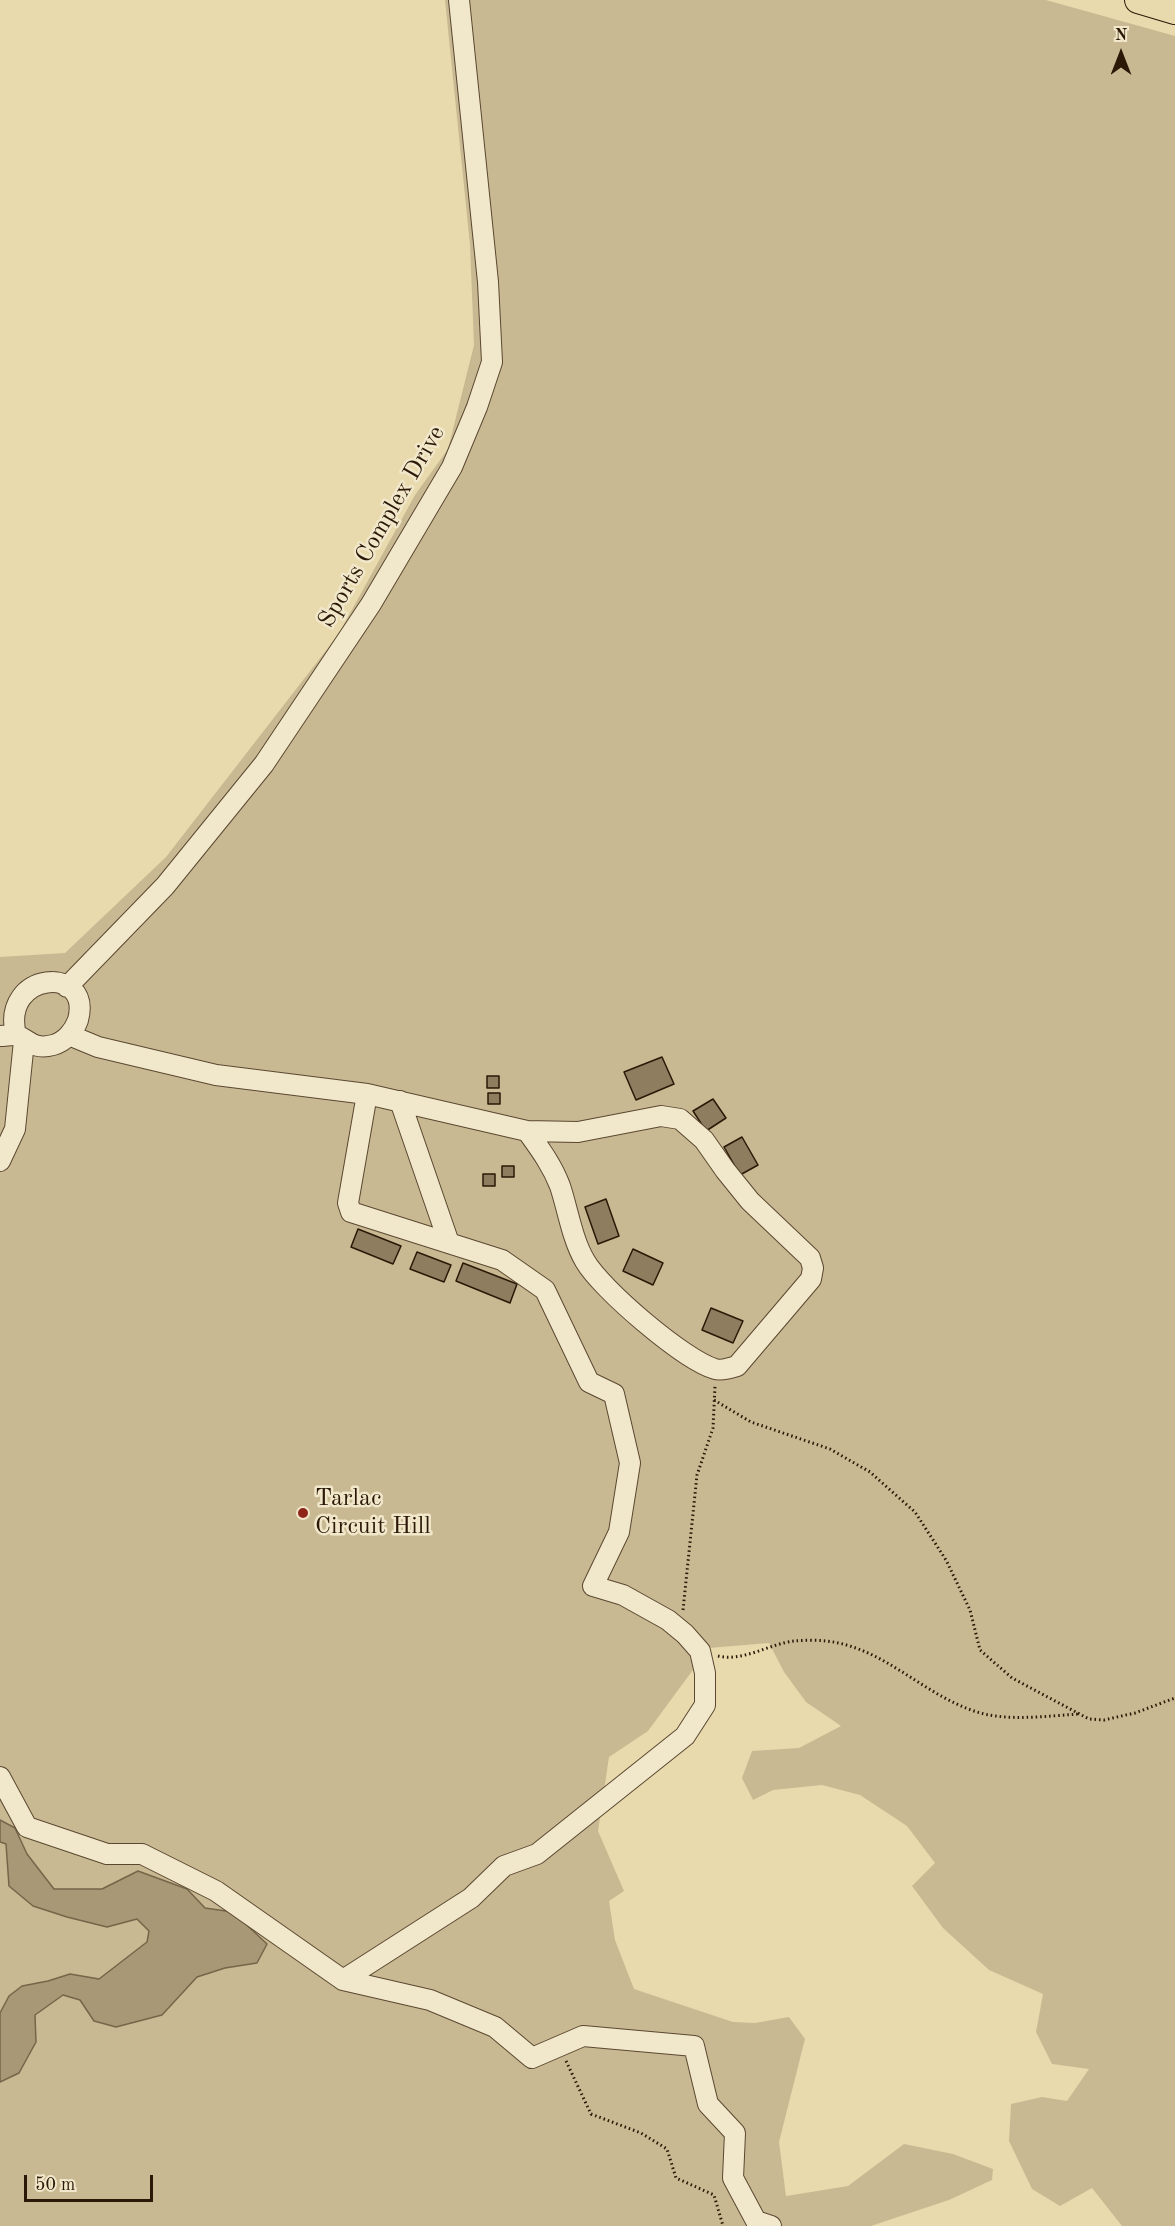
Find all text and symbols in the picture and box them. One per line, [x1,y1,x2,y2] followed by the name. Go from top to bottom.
[1091,24,1151,84] north arrow
[1115,28,1127,44] text: N
[312,421,452,633] street label: Sports Complex Drive
[315,1485,431,1541] place label: Tarlac Circuit Hill
[296,1506,310,1520] marker: Tarlac Circuit Hill
[27,2163,156,2201] scale bar
[35,2176,75,2194] text: 50 m

